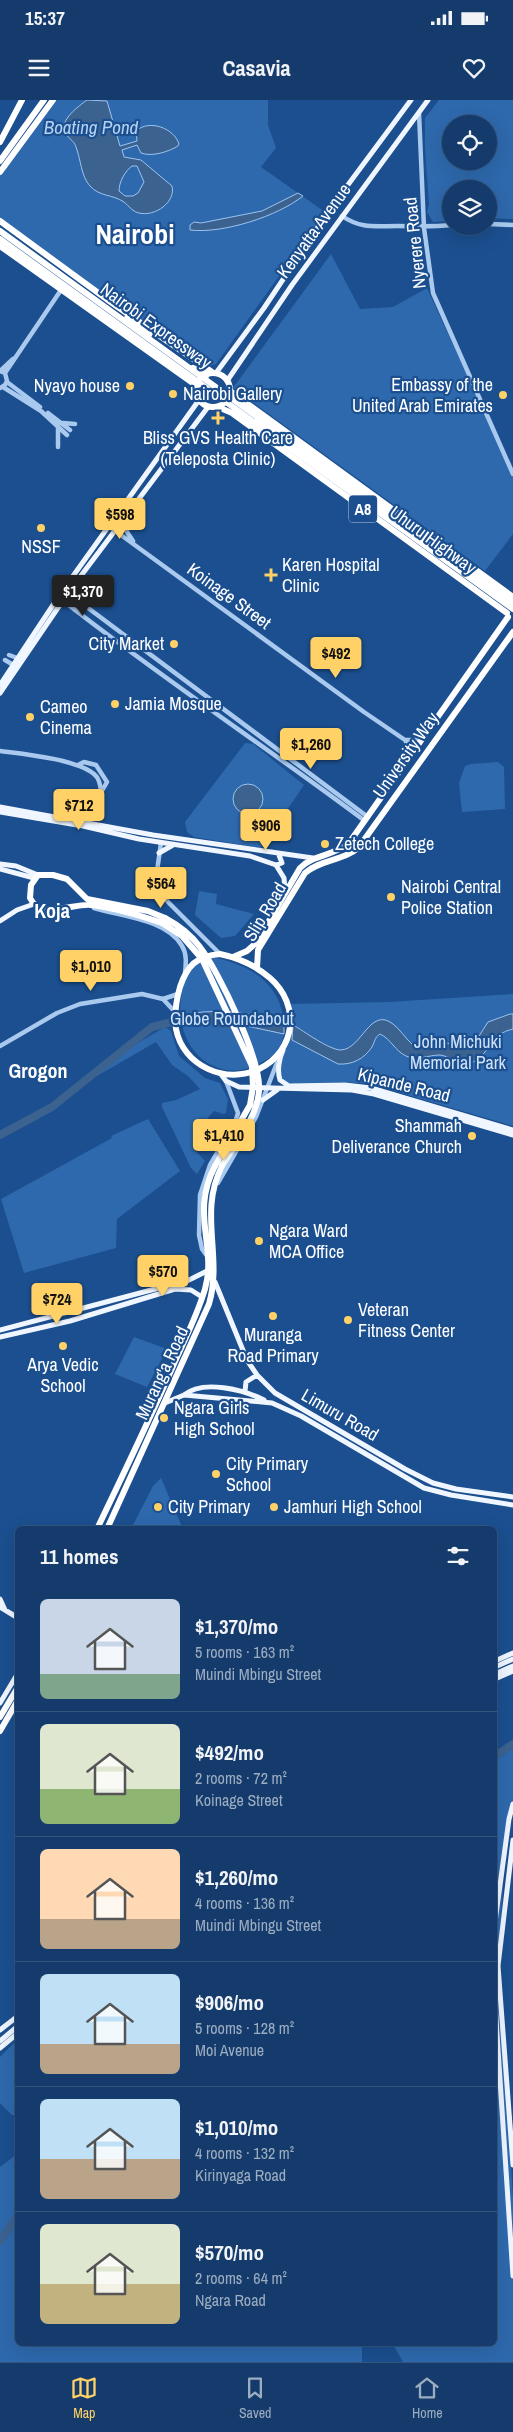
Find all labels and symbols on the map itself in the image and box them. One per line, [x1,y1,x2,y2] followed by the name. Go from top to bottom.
[44,114,139,140] water label: Boating Pond
[271,178,356,283] street label: Kenyatta Avenue
[397,196,432,290] street label: Nyerere Road
[95,215,175,253] district label: Nairobi
[96,277,218,375] street label: Nairobi Expressway
[352,372,493,418] place label: Embassy of the United Arab Emirates
[34,373,120,398] place label: Nyayo house
[124,380,136,392] marker: Nyayo house
[183,381,283,406] place label: Nairobi Gallery
[167,388,179,400] marker: Nairobi Gallery
[497,389,509,401] marker: Embassy of the United Arab Emirates
[211,411,225,425] marker: Bliss GVS Health Care (Teleposta Clinic)
[143,425,293,471] place label: Bliss GVS Health Care (Teleposta Clinic)
[349,496,377,522] road number: A8
[90,498,150,540] pin: $598
[385,500,482,580] street label: Uhuru Highway
[35,522,47,534] marker: NSSF
[21,534,61,559] place label: NSSF
[282,552,380,598] place label: Karen Hospital Clinic
[182,557,276,635] street label: Koinage Street
[264,568,278,582] marker: Karen Hospital Clinic
[42,574,124,617] pin: $1,370
[89,631,164,656] place label: City Market
[306,636,366,679] pin: $492
[168,638,180,650] marker: City Market
[125,691,222,716] place label: Jamia Mosque
[40,694,92,740] place label: Cameo Cinema
[109,698,121,710] marker: Jamia Mosque
[367,706,445,803] street label: University Way
[24,711,36,723] marker: Cameo Cinema
[270,728,352,770] pin: $1,260
[49,788,109,831] pin: $712
[236,808,296,851] pin: $906
[335,831,434,856] place label: Zetech College
[319,838,331,850] marker: Zetech College
[131,866,191,909] pin: $564
[401,874,501,920] place label: Nairobi Central Police Station
[237,878,292,946] street label: Slip Road
[385,891,397,903] marker: Nairobi Central Police Station
[34,897,70,924] district label: Koja
[50,950,132,992] pin: $1,010
[170,1006,294,1031] park label: Globe Roundabout
[410,1029,507,1075] park label: John Michuki Memorial Park
[8,1057,68,1084] district label: Grogon
[355,1061,453,1108] street label: Kipande Road
[332,1113,462,1159] place label: Shammah Deliverance Church
[183,1118,265,1161] pin: $1,410
[466,1130,478,1142] marker: Shammah Deliverance Church
[269,1218,348,1264] place label: Ngara Ward MCA Office
[253,1235,265,1247] marker: Ngara Ward MCA Office
[133,1254,193,1297] pin: $570
[27,1282,87,1325] pin: $724
[358,1297,455,1343] place label: Veteran Fitness Center
[267,1310,279,1322] marker: Muranga Road Primary
[342,1314,354,1326] marker: Veteran Fitness Center
[129,1322,194,1424] street label: Murang'a Road
[227,1322,319,1368] place label: Muranga Road Primary
[57,1340,69,1352] marker: Arya Vedic School
[26,1352,99,1398] place label: Arya Vedic School
[297,1382,383,1447] street label: Limuru Road
[174,1395,254,1441] place label: Ngara Girls High School
[158,1412,170,1424] marker: Ngara Girls High School
[226,1451,309,1497] place label: City Primary School
[210,1468,222,1480] marker: City Primary School
[168,1494,251,1519] place label: City Primary
[284,1494,422,1519] place label: Jamhuri High School
[152,1501,164,1513] marker: City Primary
[268,1501,280,1513] marker: Jamhuri High School

